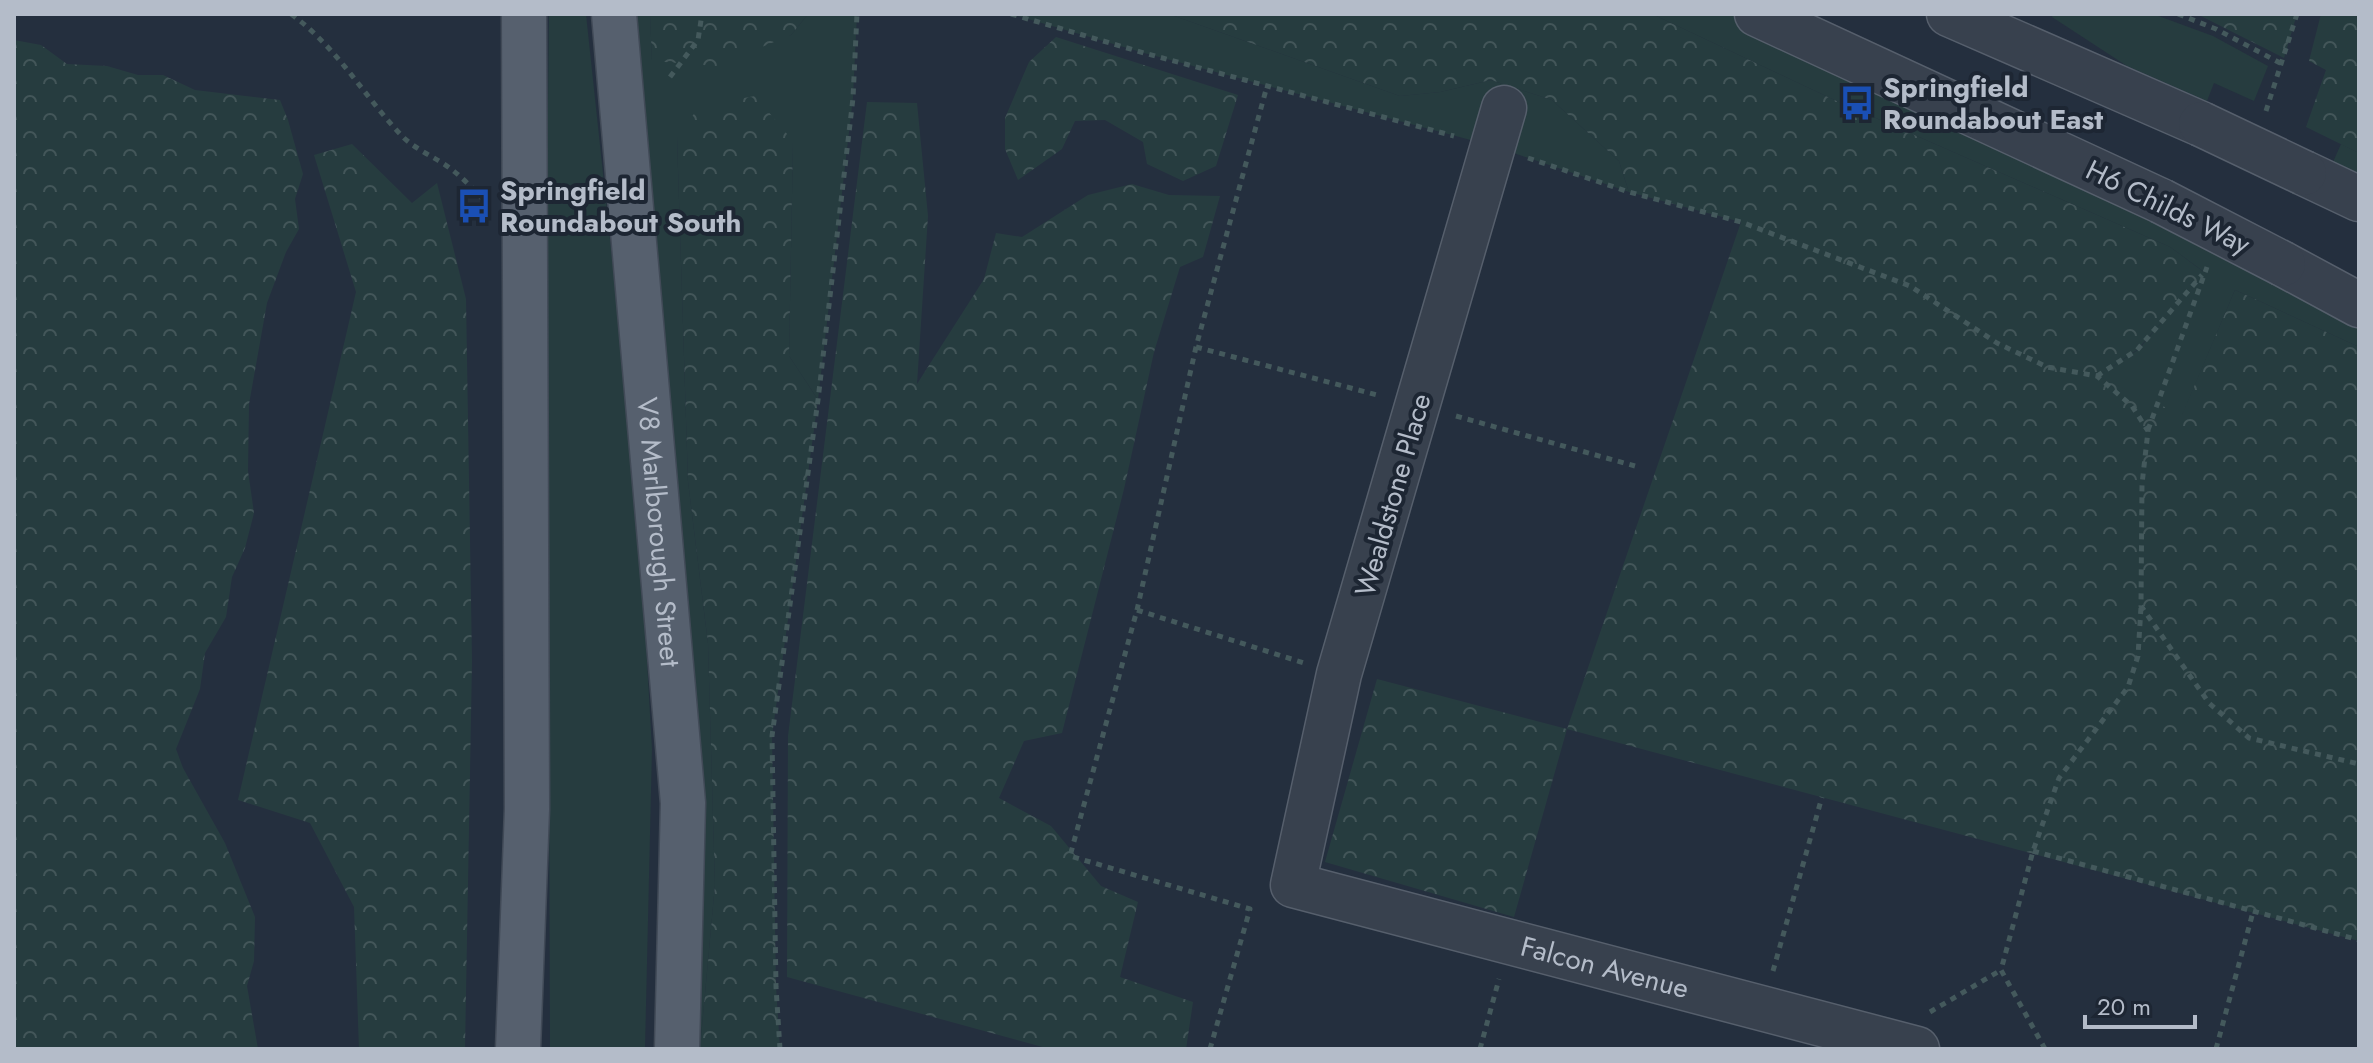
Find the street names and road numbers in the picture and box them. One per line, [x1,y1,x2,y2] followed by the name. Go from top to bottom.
[2079,149,2258,265] street label: H6 Childs Way
[1344,389,1442,601] street label: Wealdstone Place
[627,395,692,669] street label: V8 Marlborough Street
[1516,925,1693,1009] street label: Falcon Avenue

